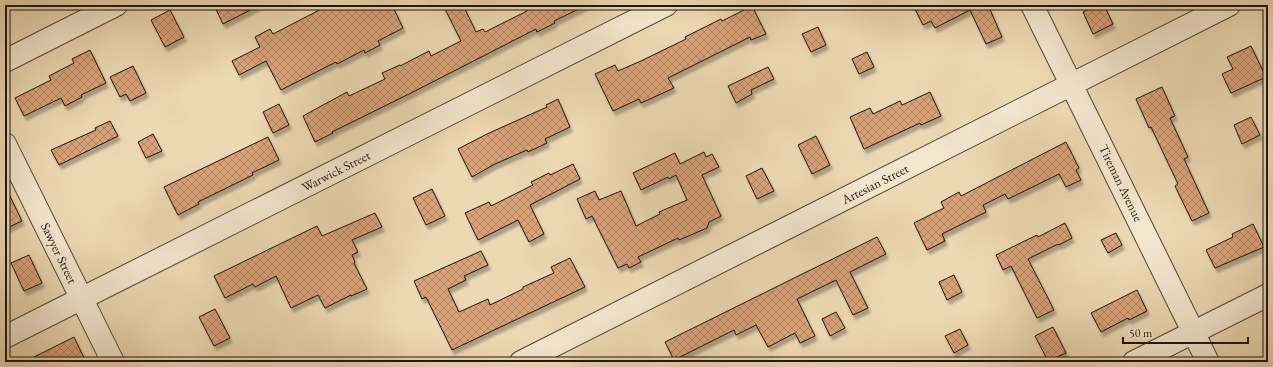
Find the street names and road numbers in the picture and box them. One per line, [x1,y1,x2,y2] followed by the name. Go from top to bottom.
[1095,142,1147,224] street label: Tireman Avenue
[299,146,373,196] street label: Warwick Street
[838,160,911,209] street label: Artesian Street
[37,220,81,286] street label: Sawyer Street

